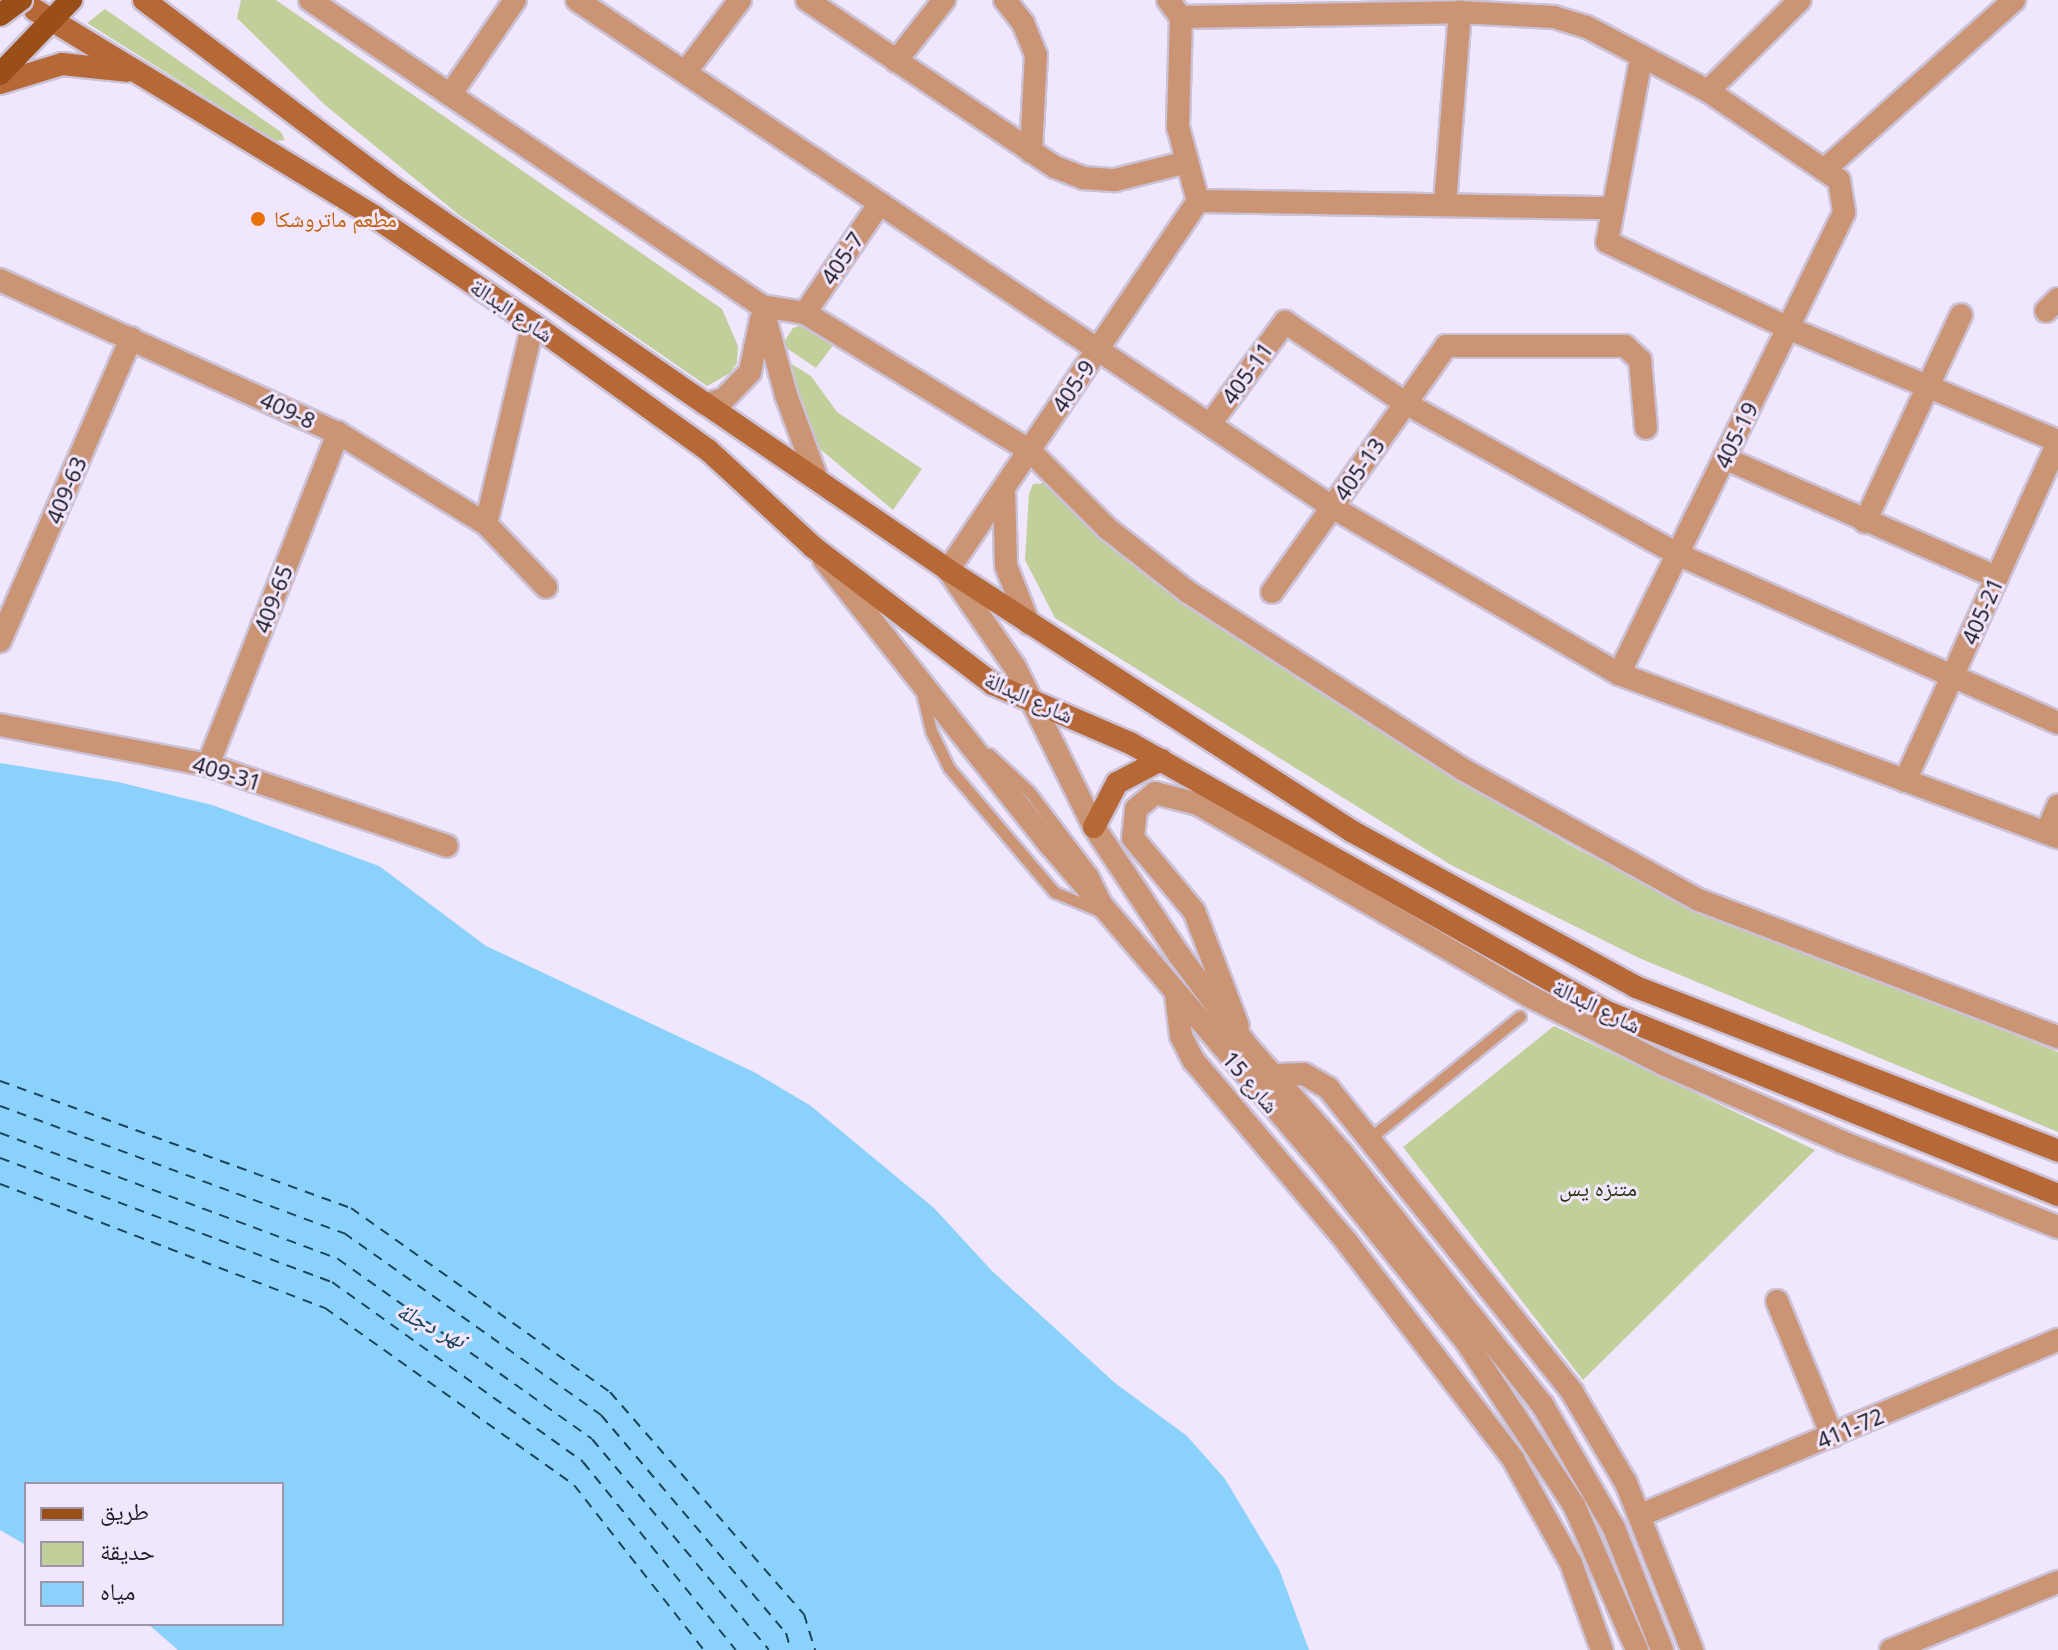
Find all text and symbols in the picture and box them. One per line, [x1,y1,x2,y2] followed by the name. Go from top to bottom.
[274,206,397,232] place label: مطعم ماتروشكا
[249,210,267,228] marker: مطعم ماتروشكا
[815,227,869,289] street label: 405-7
[466,273,558,347] street label: شارع البدالة
[1216,337,1278,409] street label: 405-11
[1046,355,1100,417] street label: 405-9
[256,386,320,434] street label: 409-8
[1709,398,1763,472] street label: 405-19
[1328,433,1390,505] street label: 405-13
[40,453,92,527] street label: 409-63
[248,562,298,636] street label: 409-65
[1956,574,2008,648] street label: 405-21
[981,666,1077,728] street label: شارع البدالة
[190,750,264,796] street label: 409-31
[1549,974,1645,1038] street label: شارع البدالة
[1217,1046,1285,1118] street label: شارع 15
[1559,1175,1637,1201] park label: متنزه يس
[393,1295,471,1353] water label: نهر دجلة
[1813,1402,1887,1454] street label: 411-72
[24,1482,284,1626] legend
[100,1494,149,1527] text: طريق
[100,1534,155,1567] text: حديقة
[100,1574,135,1607] text: مياه

